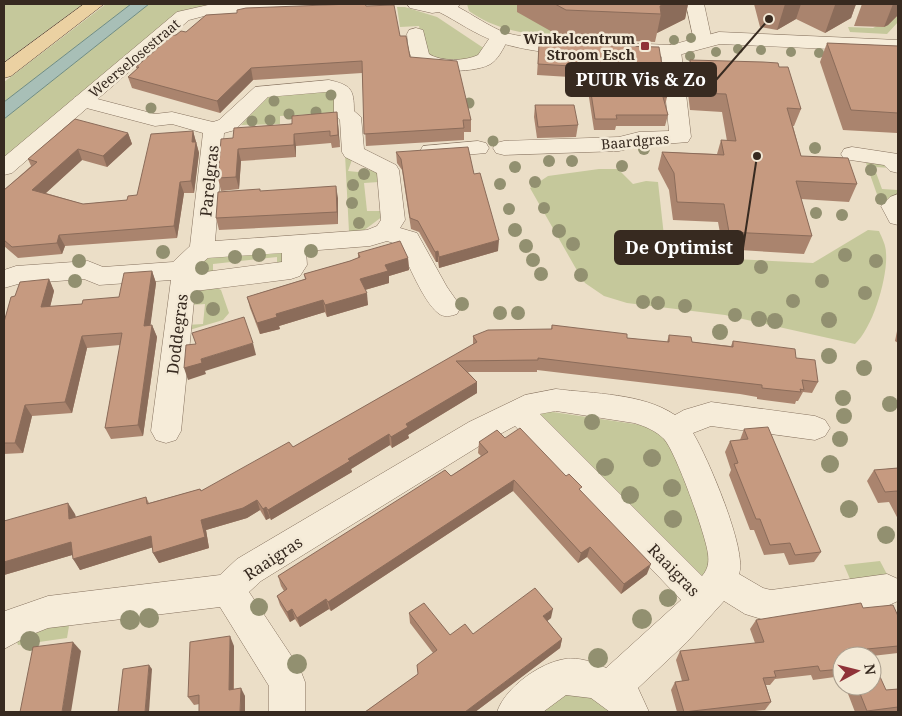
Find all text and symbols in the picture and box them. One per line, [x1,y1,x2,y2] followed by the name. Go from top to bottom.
[84,14,184,102] street label: Weerselosestraat
[523,29,635,64] place label: Winkelcentrum Stroom Esch
[639,40,651,52] marker: Winkelcentrum Stroom Esch
[566,63,716,96] callout: PUUR Vis & Zo
[576,67,706,91] text: PUUR Vis & Zo
[600,129,670,153] street label: Baardgras
[194,144,224,218] street label: Parelgras
[615,231,743,264] callout: De Optimist
[625,235,733,259] text: De Optimist
[161,292,193,376] street label: Doddegras
[239,531,307,585] street label: Raaigras
[643,539,705,601] street label: Raaigras
[832,646,882,696] north arrow
[860,663,881,676] text: N

